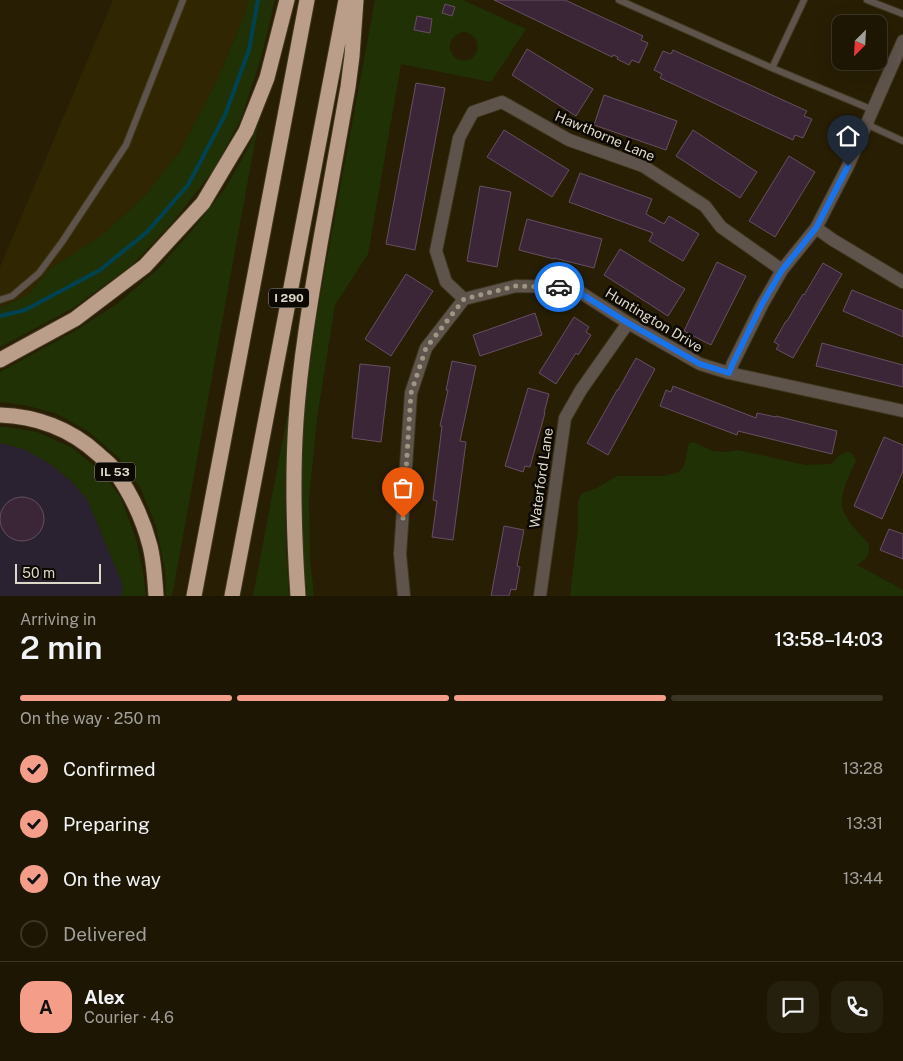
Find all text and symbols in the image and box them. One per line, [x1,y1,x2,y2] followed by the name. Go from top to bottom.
[832,15,888,70] north arrow
[832,15,887,70] map controls
[553,108,657,164] street label: Hawthorne Lane
[827,115,869,166] pin
[834,122,862,150] icon: home
[534,262,584,312] courier
[545,273,573,301] icon: car
[602,285,706,355] street label: Huntington Drive
[269,288,309,308] road number: I 290
[526,427,556,529] street label: Waterford Lane
[95,462,135,482] road number: IL 53
[382,467,424,518] pin
[389,474,417,502] icon: bag
[15,561,101,584] scale bar
[22,565,55,581] text: 50 m
[20,610,96,629] text: Arriving in
[774,628,883,650] text: 13:58–14:03
[20,629,103,666] text: 2 min
[20,709,161,728] text: On the way · 250 m
[20,755,48,783] icon: check
[63,758,156,780] text: Confirmed
[843,759,883,778] text: 13:28
[20,810,48,838] icon: check
[63,813,150,835] text: Preparing
[846,814,883,833] text: 13:31
[20,865,48,893] icon: check
[63,868,161,890] text: On the way
[843,869,883,888] text: 13:44
[63,923,147,945] text: Delivered
[767,981,819,1033] button: chat
[831,981,883,1033] button: phone
[84,986,125,1008] text: Alex
[39,996,53,1018] text: A
[84,1008,174,1027] text: Courier · 4.6

